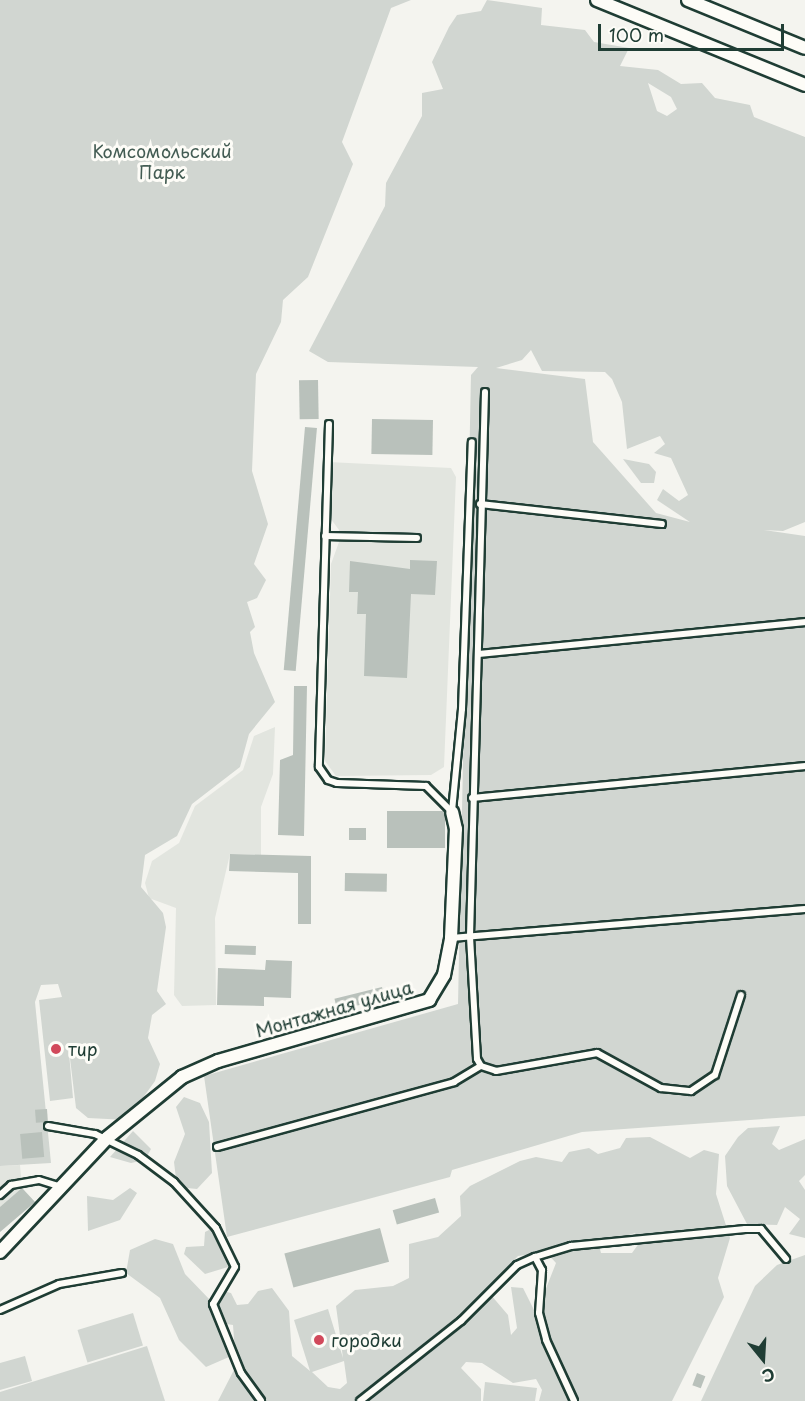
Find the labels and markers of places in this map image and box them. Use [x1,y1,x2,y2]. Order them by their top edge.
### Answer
place label: тир [68,1038,98,1060]
marker: тир [49,1042,63,1056]
place label: городки [331,1329,402,1351]
marker: городки [312,1333,326,1347]

